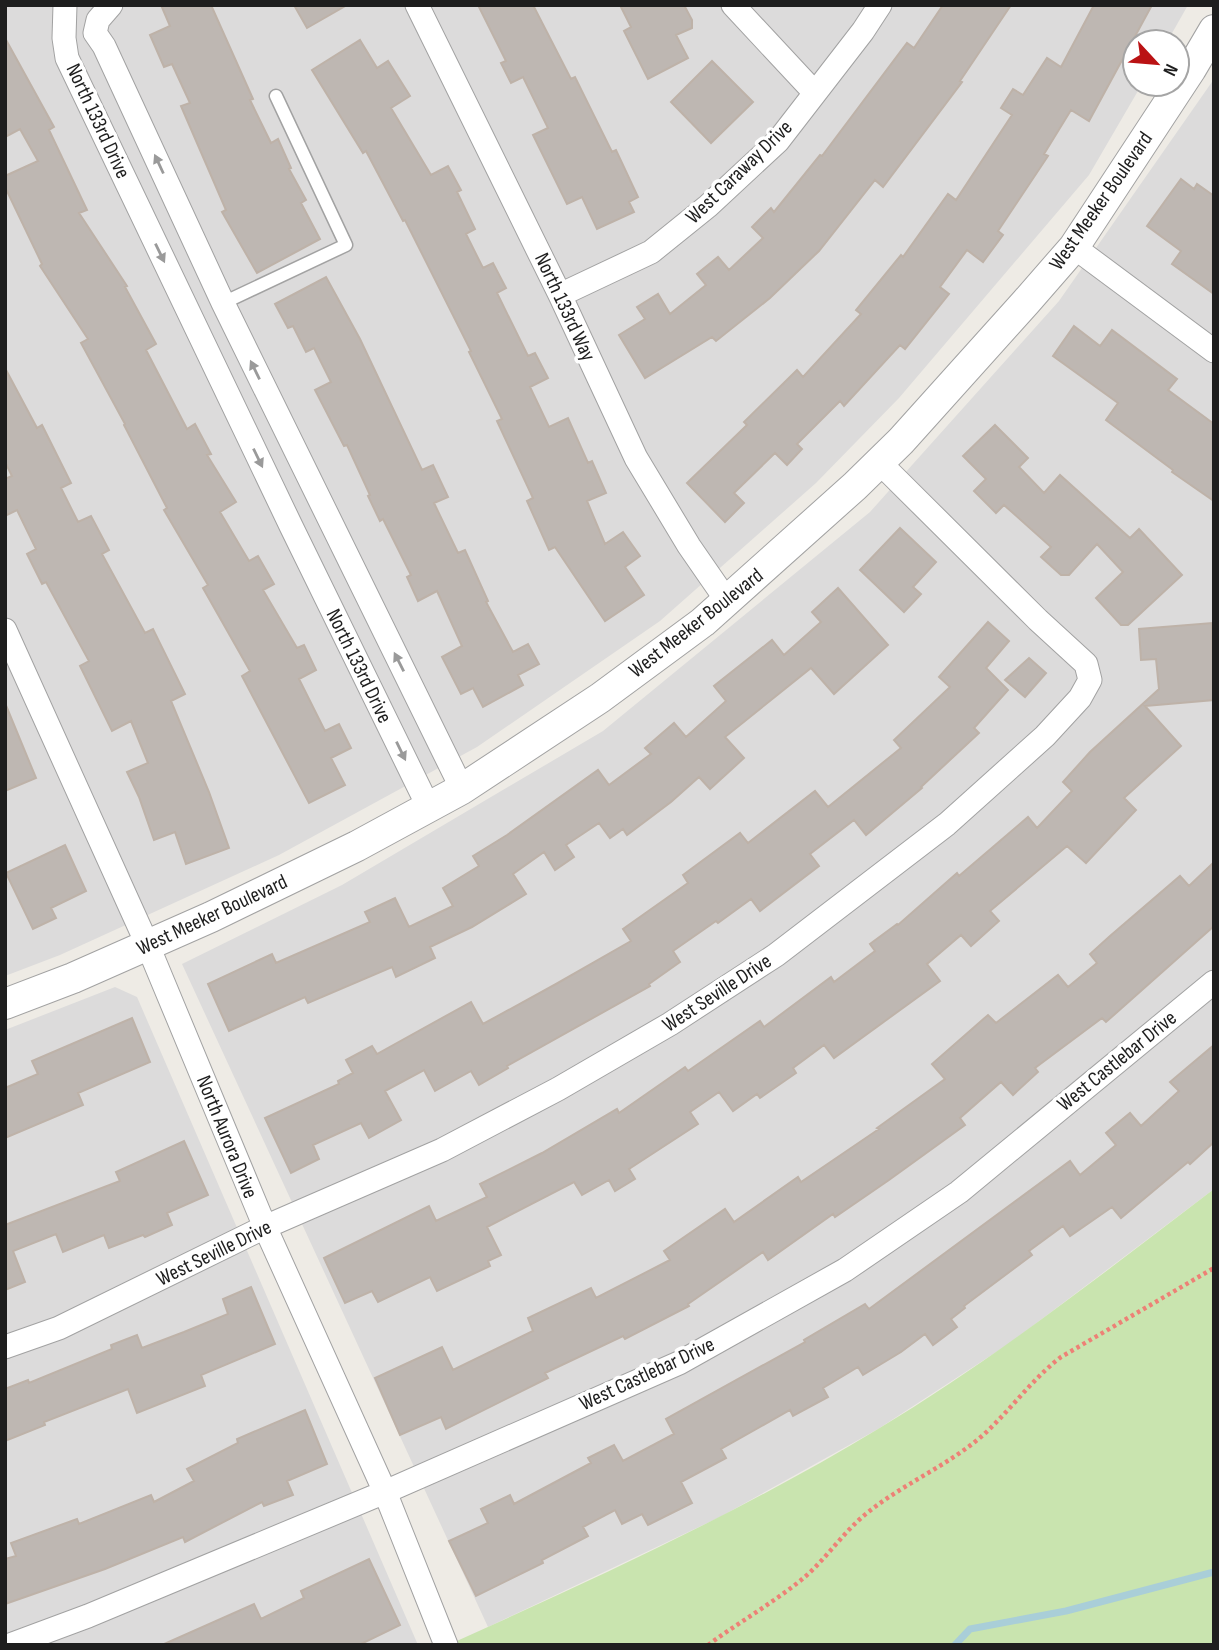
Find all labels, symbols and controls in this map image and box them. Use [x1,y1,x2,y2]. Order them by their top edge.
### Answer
north arrow [1121,28,1191,98]
street label: North 133rd Drive [60,60,136,182]
text: N [1157,60,1182,79]
street label: West Caraway Drive [681,115,797,229]
street label: West Meeker Boulevard [1044,127,1158,275]
one-way arrow [153,154,165,174]
one-way arrow [154,243,166,263]
street label: North 133rd Way [529,249,601,365]
one-way arrow [250,360,261,380]
one-way arrow [252,448,264,468]
street label: West Meeker Boulevard [624,563,768,683]
street label: North 133rd Drive [321,605,397,727]
one-way arrow [393,652,404,672]
one-way arrow [395,741,406,761]
street label: West Meeker Boulevard [133,869,291,961]
street label: West Seville Drive [658,949,776,1037]
street label: West Castlebar Drive [1052,1005,1182,1117]
street label: North Aurora Drive [191,1072,263,1202]
street label: West Seville Drive [153,1214,275,1292]
street label: West Castlebar Drive [576,1332,718,1416]

